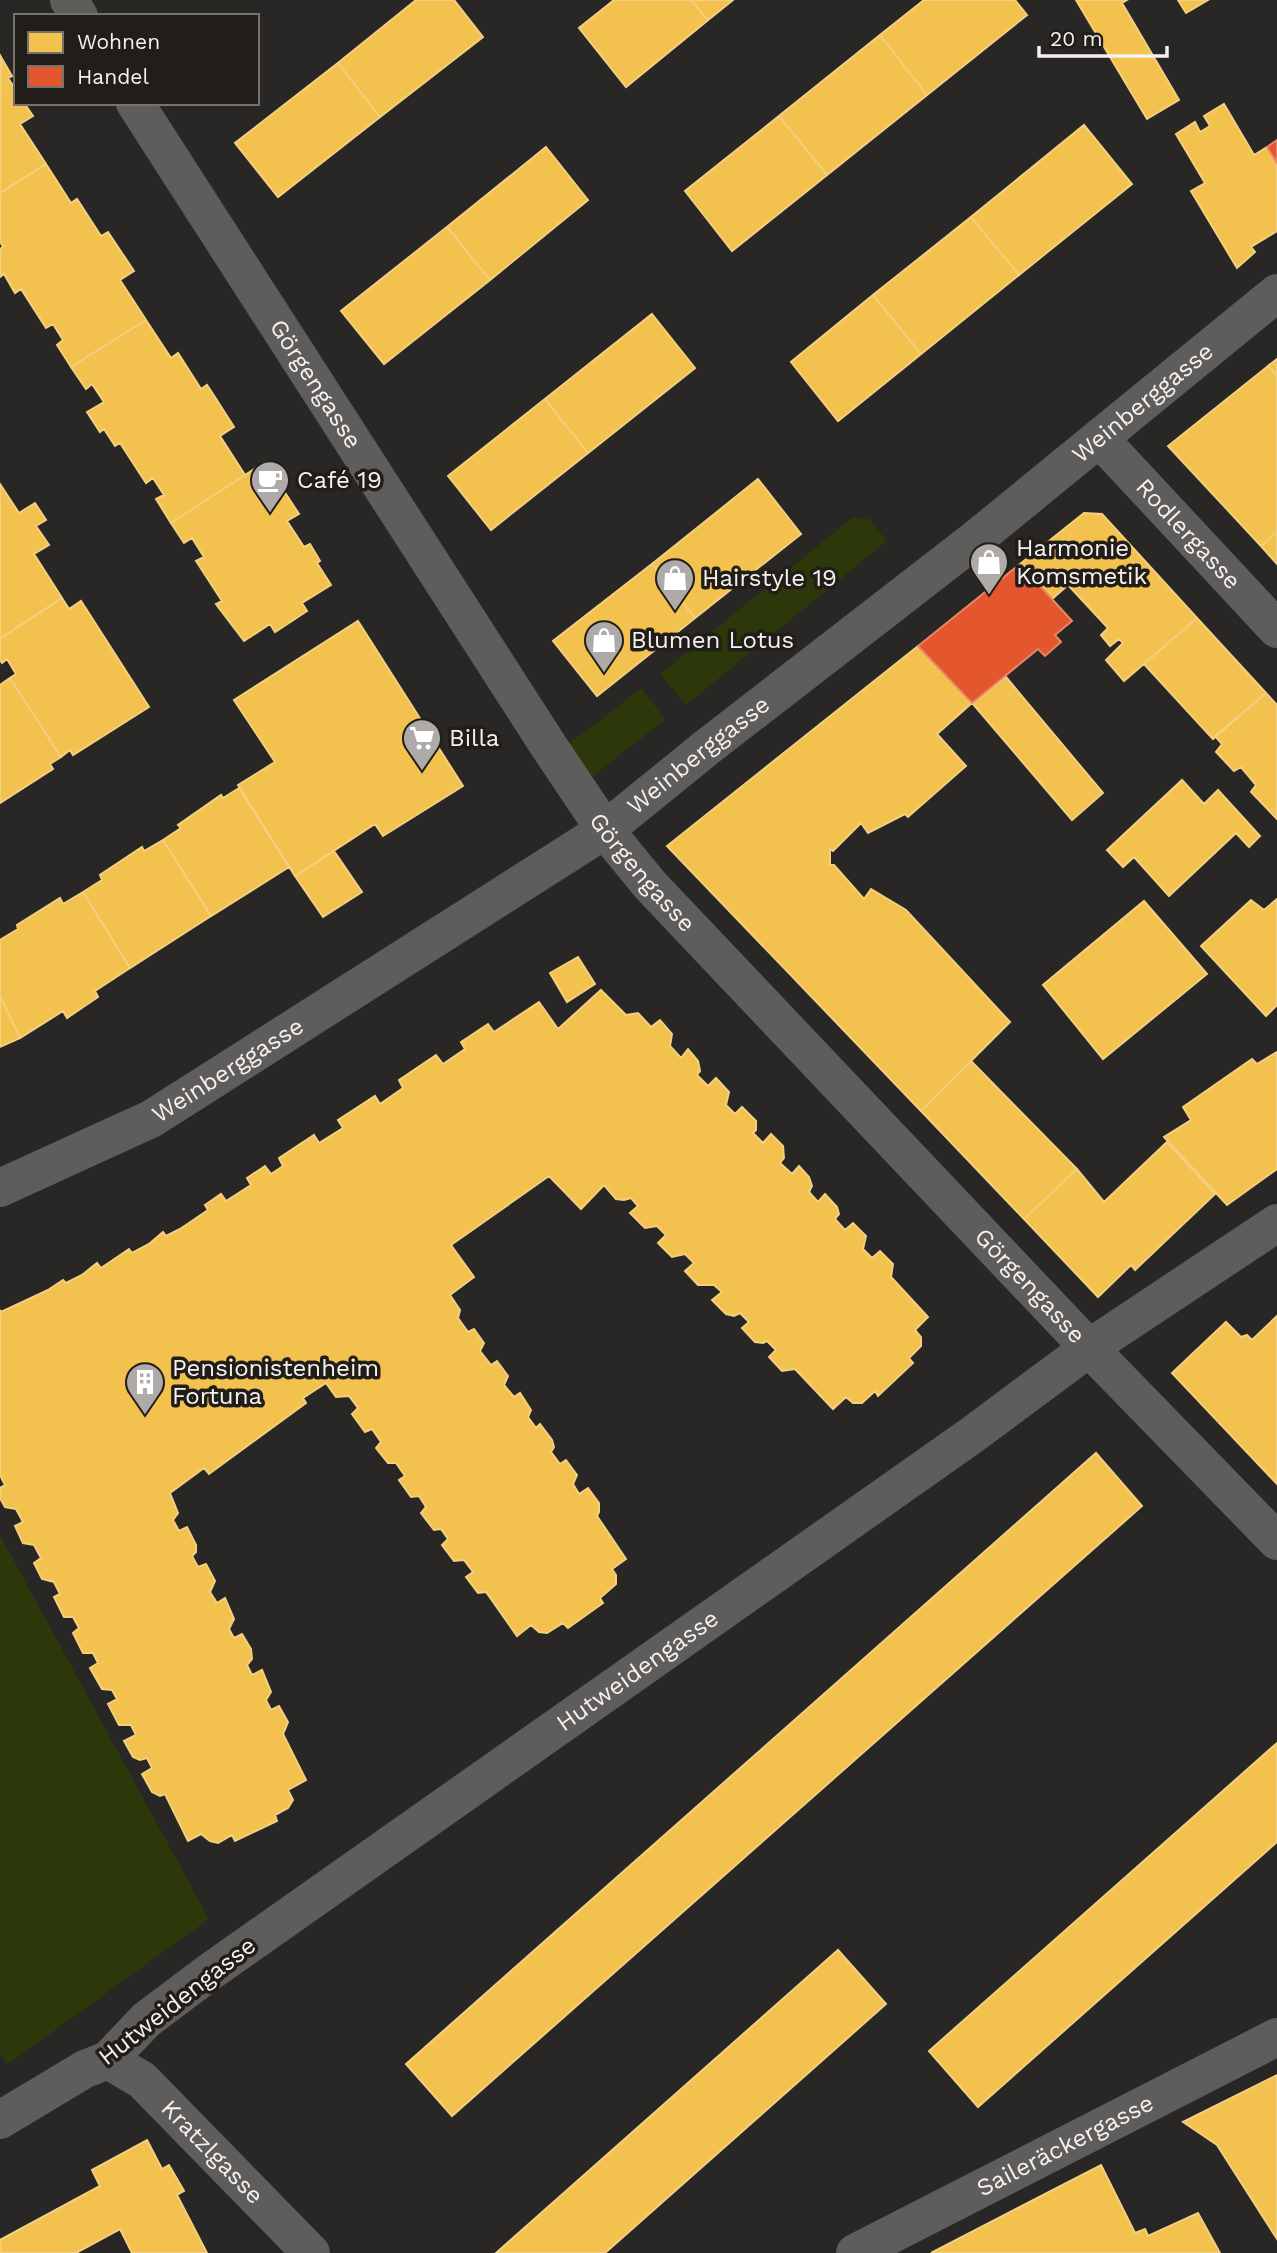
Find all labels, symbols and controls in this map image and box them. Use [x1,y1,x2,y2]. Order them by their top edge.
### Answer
legend [14,14,259,105]
scale bar [1039,14,1167,58]
text: 20 m [1050,26,1102,51]
text: Wohnen [77,29,160,54]
text: Handel [77,64,149,89]
street label: Görgengasse [264,314,368,454]
street label: Weinberggasse [1066,337,1219,469]
cafe icon: Café 19 [249,459,291,514]
place label: Café 19 [297,466,382,494]
street label: Rodlergasse [1130,473,1247,595]
place label: Harmonie Komsmetik [1016,534,1147,590]
shop icon: Harmonie Komsmetik [968,541,1010,596]
shop icon: Hairstyle 19 [654,557,696,612]
place label: Hairstyle 19 [702,564,837,592]
shop icon: Blumen Lotus [583,619,625,674]
place label: Blumen Lotus [631,626,794,654]
street label: Weinberggasse [622,690,775,820]
supermarket icon: Billa [401,717,443,772]
place label: Billa [449,724,499,752]
street label: Görgengasse [583,807,701,938]
street label: Weinberggasse [147,1012,309,1129]
street label: Görgengasse [969,1222,1091,1349]
place label: Pensionistenheim Fortuna [172,1354,379,1410]
building icon: Pensionistenheim Fortuna [124,1361,166,1416]
street label: Hutweidengasse [551,1604,724,1737]
street label: Hutweidengasse [93,1931,261,2071]
street label: Saileräckergasse [972,2089,1158,2202]
street label: Kratzlgasse [155,2094,269,2210]

